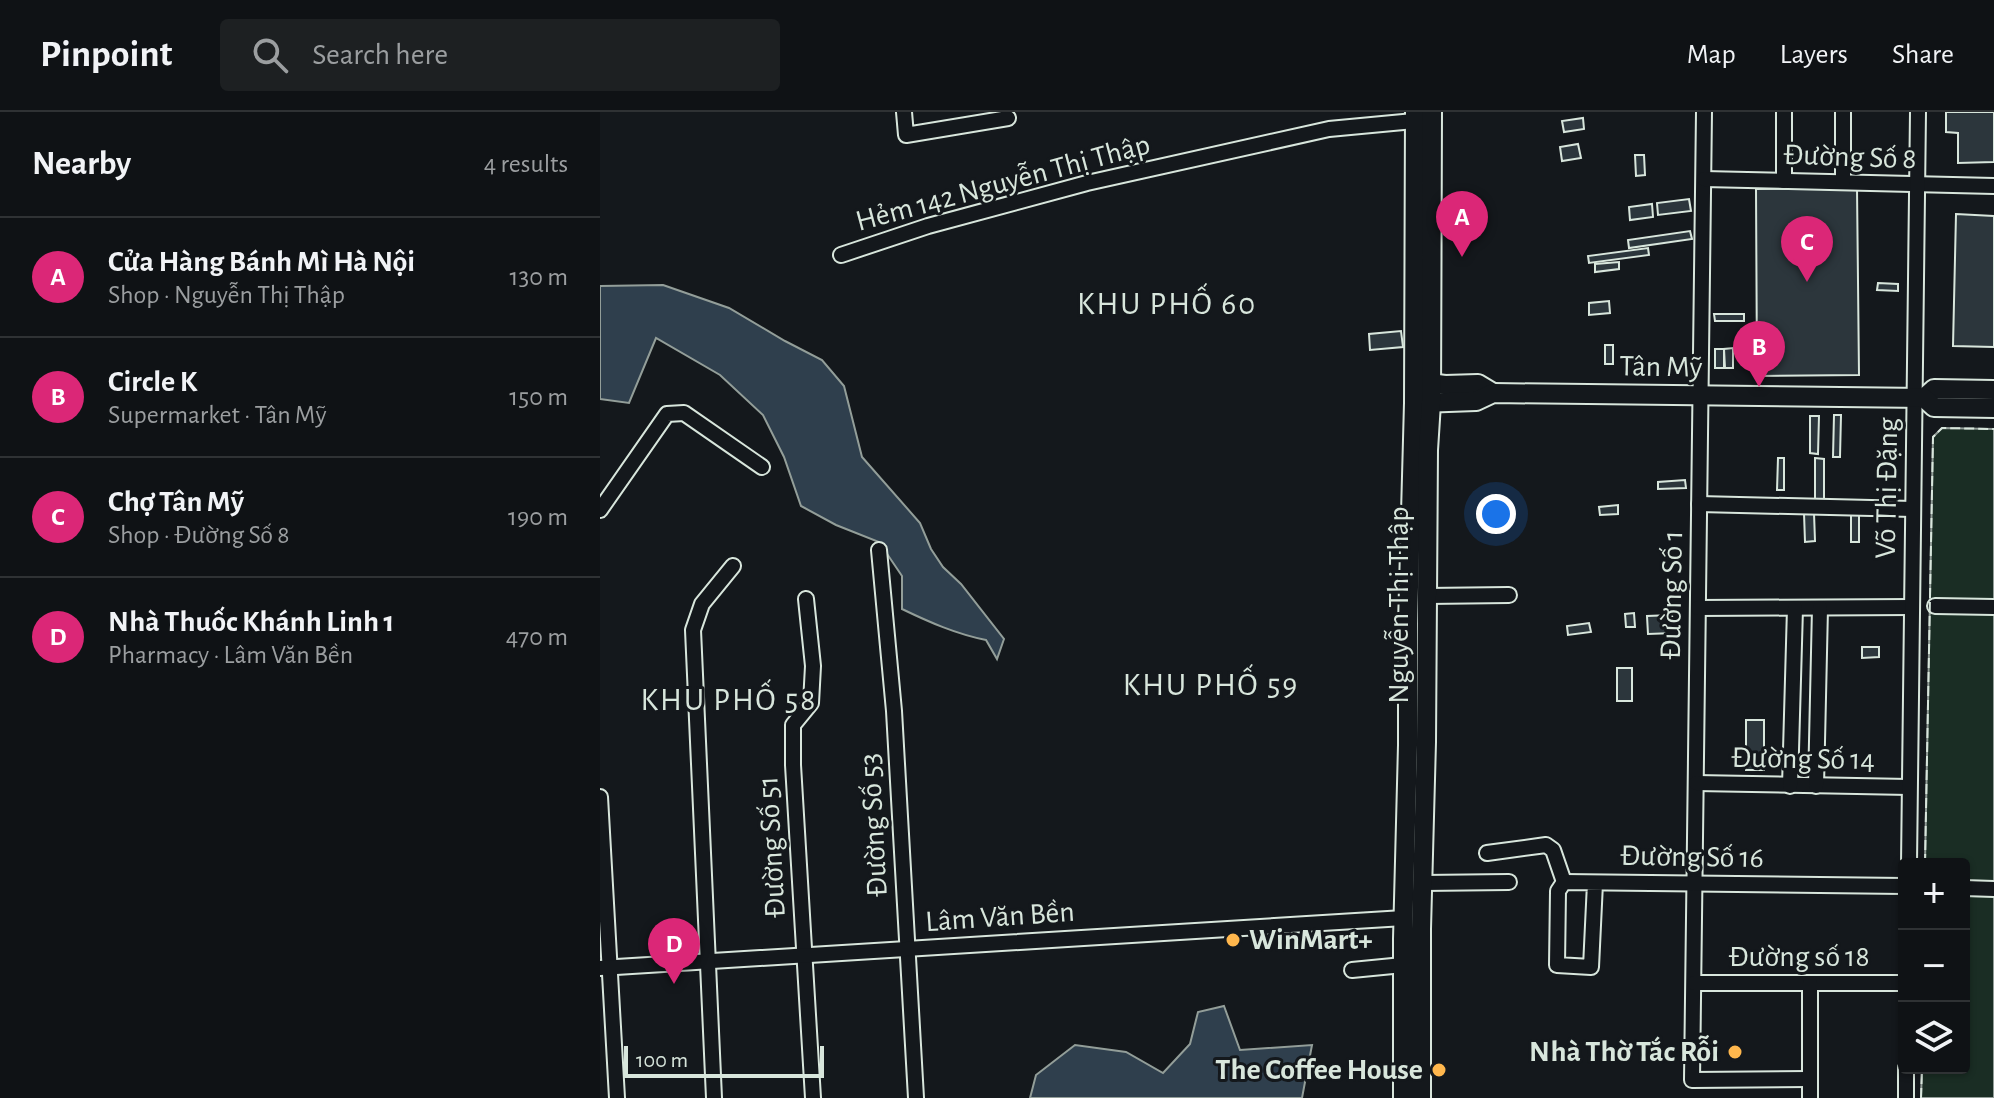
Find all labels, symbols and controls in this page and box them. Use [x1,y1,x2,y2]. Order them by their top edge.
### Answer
search box [220,19,780,91]
icon: search [248,33,292,77]
text: Pinpoint [40,36,172,74]
text: Search here [312,40,448,70]
text: Map [1687,41,1736,69]
text: Layers [1780,41,1848,69]
text: Share [1892,41,1954,69]
street label: Hẻm 142 Nguyễn Thị Thập [852,128,1153,237]
street label: Đường Số 8 [1783,140,1917,174]
text: Nearby [32,147,131,181]
text: 4 results [484,151,568,177]
pin: A [1436,191,1488,257]
pin: C [1781,216,1833,282]
text: Cửa Hàng Bánh Mì Hà Nội [108,247,415,277]
text: A [50,264,66,290]
text: 130 m [510,264,568,290]
text: Shop · Nguyễn Thị Thập [108,282,345,308]
district label: KHU PHỐ 60 [1077,283,1257,320]
pin: B [1733,321,1785,387]
street label: Tân Mỹ [1619,351,1703,383]
text: Circle K [108,367,197,397]
text: B [50,384,66,410]
text: 150 m [509,384,568,410]
text: Supermarket · Tân Mỹ [108,402,326,428]
street label: Võ Thị Đặng [1871,417,1903,559]
text: Chợ Tân Mỹ [108,487,244,517]
your location [1476,494,1516,534]
text: C [51,504,65,530]
text: 190 m [508,504,568,530]
street label: Nguyễn Thị Thập [1383,506,1414,704]
text: Shop · Đường Số 8 [108,522,290,548]
street label: Đường Số 1 [1656,530,1688,660]
text: Nhà Thuốc Khánh Linh 1 [108,607,394,637]
text: D [49,624,67,650]
text: 470 m [506,624,568,650]
text: Pharmacy · Lâm Văn Bền [108,642,353,668]
district label: KHU PHỐ 59 [1123,664,1299,701]
district label: KHU PHỐ 58 [641,679,817,716]
street label: Đường Số 14 [1731,743,1875,775]
street label: Đường Số 53 [855,752,893,898]
street label: Đường Số 51 [753,775,791,919]
street label: Đường Số 16 [1620,841,1764,873]
map controls [1898,858,1970,1074]
button: + [1898,858,1970,930]
street label: Lâm Văn Bền [924,897,1076,937]
pin: D [648,918,700,984]
place label: WinMart+ [1249,925,1373,955]
button: − [1898,930,1970,1002]
marker: WinMart+ [1224,931,1242,949]
street label: Đường số 18 [1728,942,1870,972]
button: layers [1898,1002,1970,1074]
place label: Nhà Thờ Tắc Rỗi [1529,1035,1719,1067]
scale bar [624,1042,824,1078]
marker: Nhà Thờ Tắc Rỗi [1726,1043,1744,1061]
text: 100 m [636,1049,688,1071]
place label: The Coffee House [1215,1055,1423,1085]
marker: The Coffee House [1430,1061,1448,1079]

